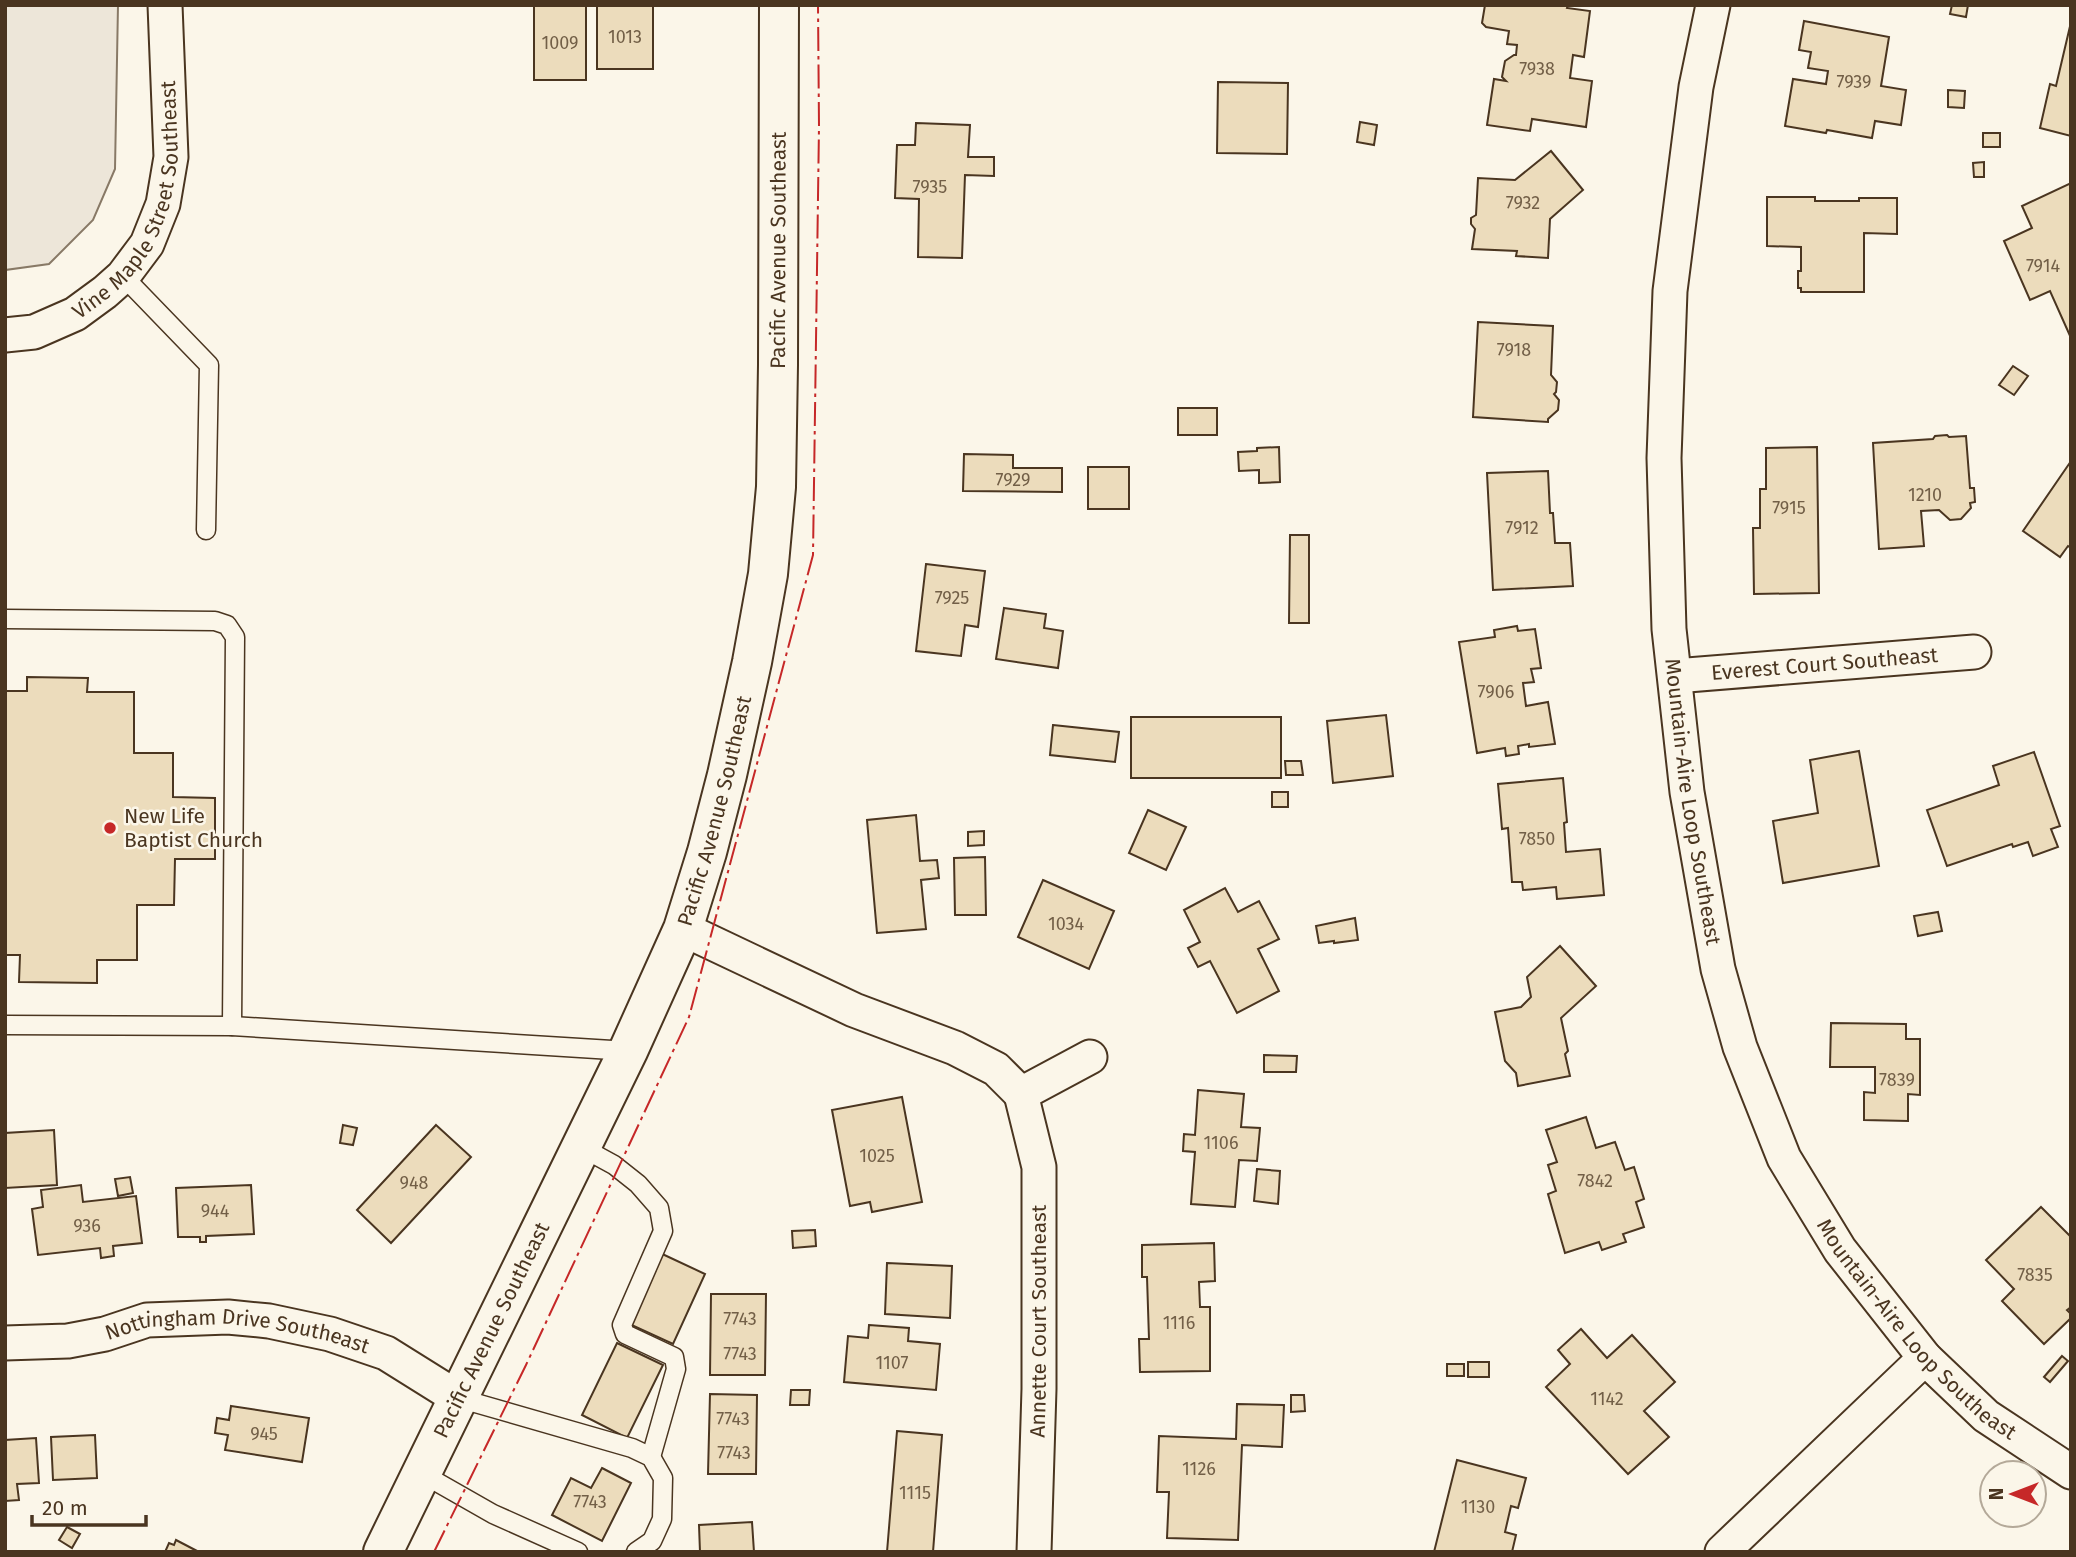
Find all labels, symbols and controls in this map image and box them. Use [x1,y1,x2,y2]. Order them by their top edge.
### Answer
house number: 1013 [608,26,642,48]
house number: 1009 [541,32,579,54]
house number: 7938 [1519,58,1555,80]
house number: 7939 [1837,71,1871,93]
street label: Vine Maple Street Southeast [67,80,185,325]
street label: Pacific Avenue Southeast [765,131,792,369]
house number: 7935 [913,176,947,198]
house number: 7932 [1506,192,1540,214]
house number: 7914 [2026,255,2060,277]
house number: 7918 [1497,339,1531,361]
house number: 7929 [996,469,1030,491]
house number: 1210 [1908,484,1942,506]
house number: 7915 [1772,497,1806,519]
house number: 7912 [1505,517,1539,539]
house number: 7925 [935,587,969,609]
street label: Everest Court Southeast [1710,642,1939,686]
street label: Mountain-Aire Loop Southeast [1659,657,1727,947]
house number: 7906 [1478,681,1514,703]
street label: Pacific Avenue Southeast [672,693,757,929]
place label: New Life Baptist Church [124,803,263,853]
marker: New Life Baptist Church [102,820,118,836]
house number: 7850 [1519,828,1555,850]
house number: 1034 [1048,913,1084,935]
house number: 7839 [1879,1069,1915,1091]
house number: 1106 [1204,1132,1238,1154]
house number: 1025 [859,1145,895,1167]
house number: 7842 [1577,1170,1613,1192]
house number: 948 [400,1172,428,1194]
house number: 944 [201,1200,230,1222]
street label: Annette Court Southeast [1025,1204,1052,1438]
street label: Mountain-Aire Loop Southeast [1811,1214,2022,1446]
house number: 936 [73,1215,101,1237]
street label: Pacific Avenue Southeast [428,1217,555,1442]
house number: 7835 [2017,1264,2053,1286]
street label: Nottingham Drive Southeast [102,1303,373,1360]
house number: 7743 [723,1308,757,1330]
house number: 1116 [1163,1312,1195,1334]
house number: 7743 [723,1343,757,1365]
house number: 1107 [875,1352,909,1374]
house number: 1142 [1590,1388,1624,1410]
house number: 7743 [716,1408,750,1430]
house number: 945 [250,1423,278,1445]
house number: 7743 [717,1442,751,1464]
house number: 1126 [1182,1458,1216,1480]
north arrow [1978,1459,2048,1529]
house number: 1115 [899,1482,931,1504]
scale bar [32,1484,145,1528]
text: N [1985,1488,2008,1500]
house number: 7743 [573,1491,607,1513]
text: 20 m [42,1495,88,1521]
house number: 1130 [1461,1496,1495,1518]

